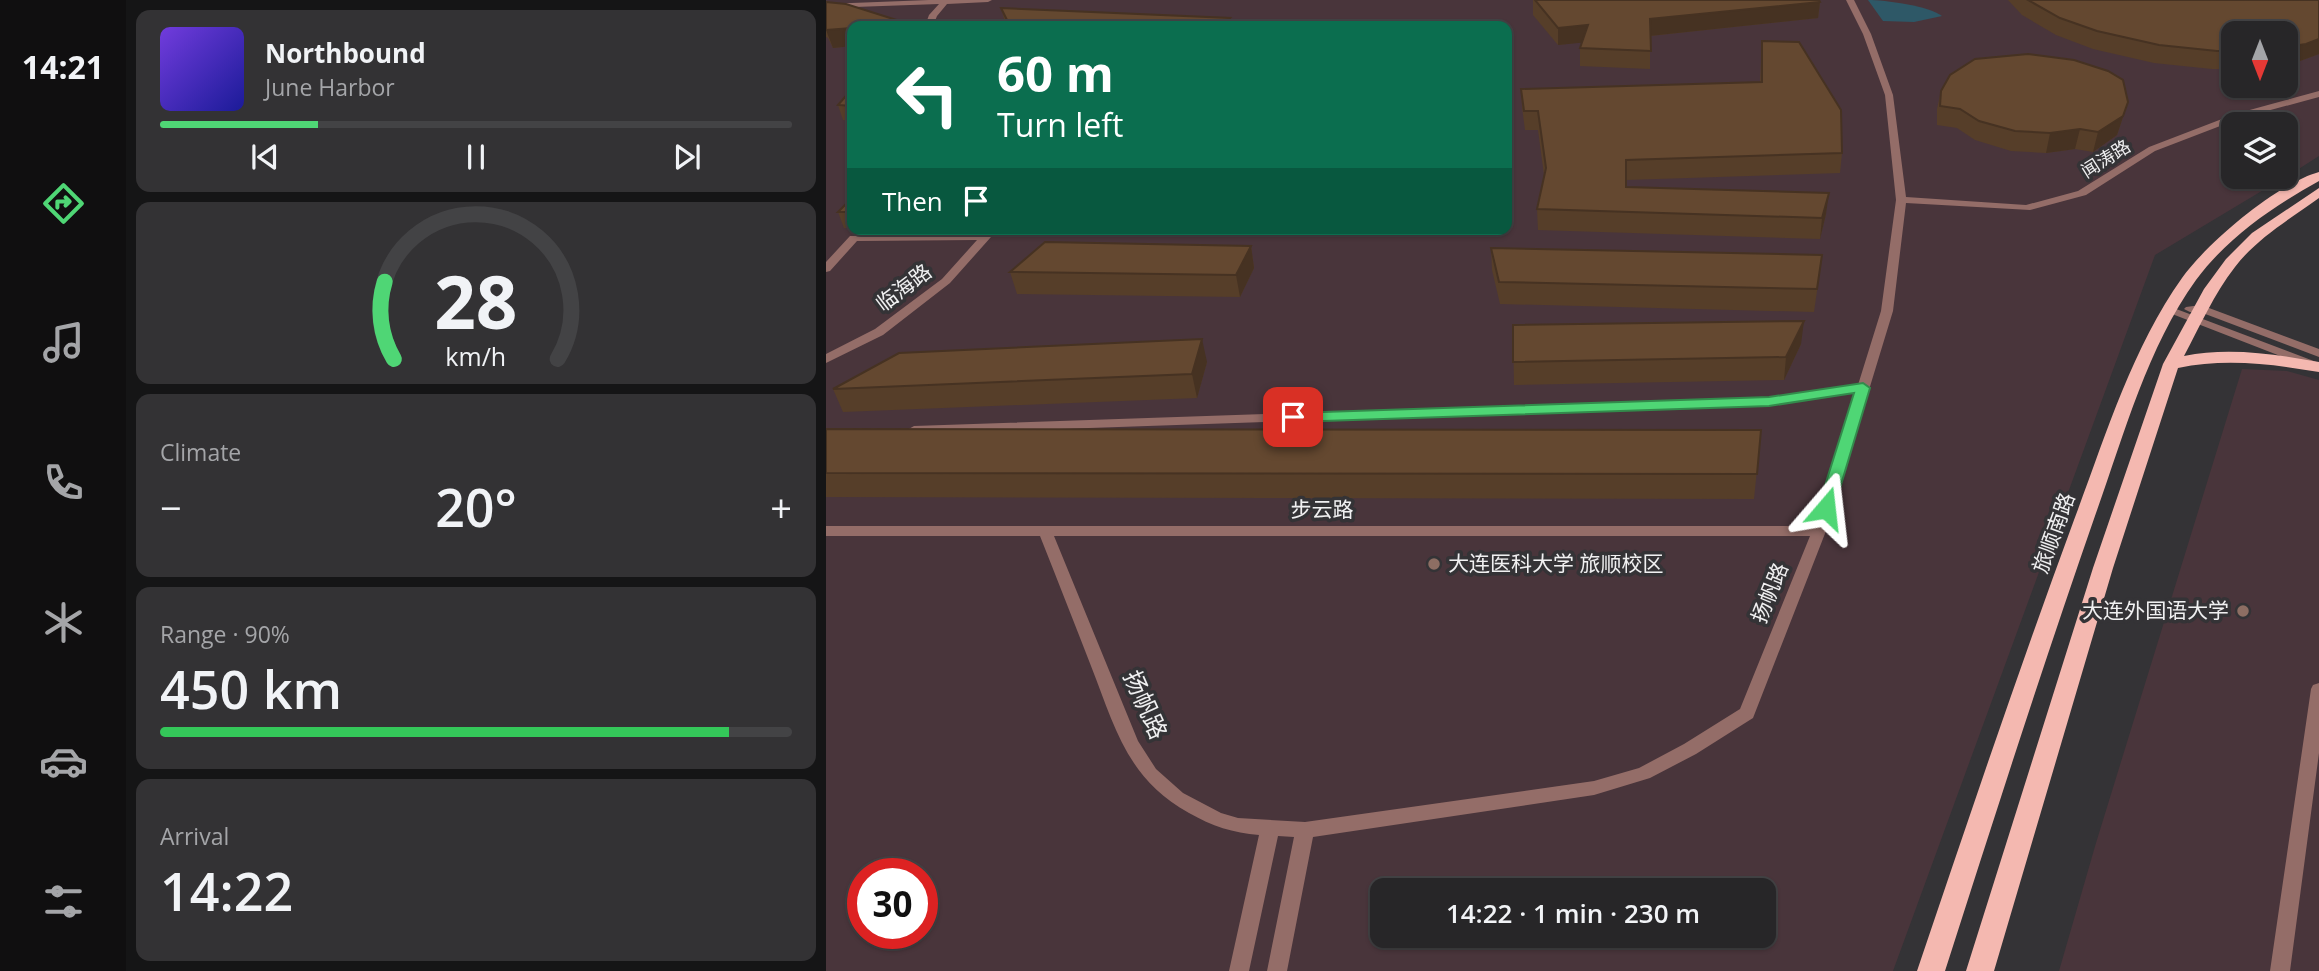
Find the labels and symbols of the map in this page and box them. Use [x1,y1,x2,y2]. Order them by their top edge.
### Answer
north arrow [2221,21,2298,98]
street label: 闻涛路 [2076,134,2135,183]
street label: 临海路 [870,257,937,317]
pin [1263,387,1323,447]
position arrow [1789,471,1863,545]
street label: 旅顺南路 [2026,488,2081,577]
street label: 步云路 [1291,495,1354,523]
place label: 大连医科大学 旅顺校区 [1448,549,1663,577]
marker: 大连医科大学 旅顺校区 [1426,556,1442,572]
street label: 扬帆路 [1744,558,1794,627]
place label: 大连外国语大学 [2082,596,2229,624]
marker: 大连外国语大学 [2235,603,2251,619]
street label: 扬帆路 [1117,665,1176,744]
speed limit sign: 30 [847,858,938,949]

